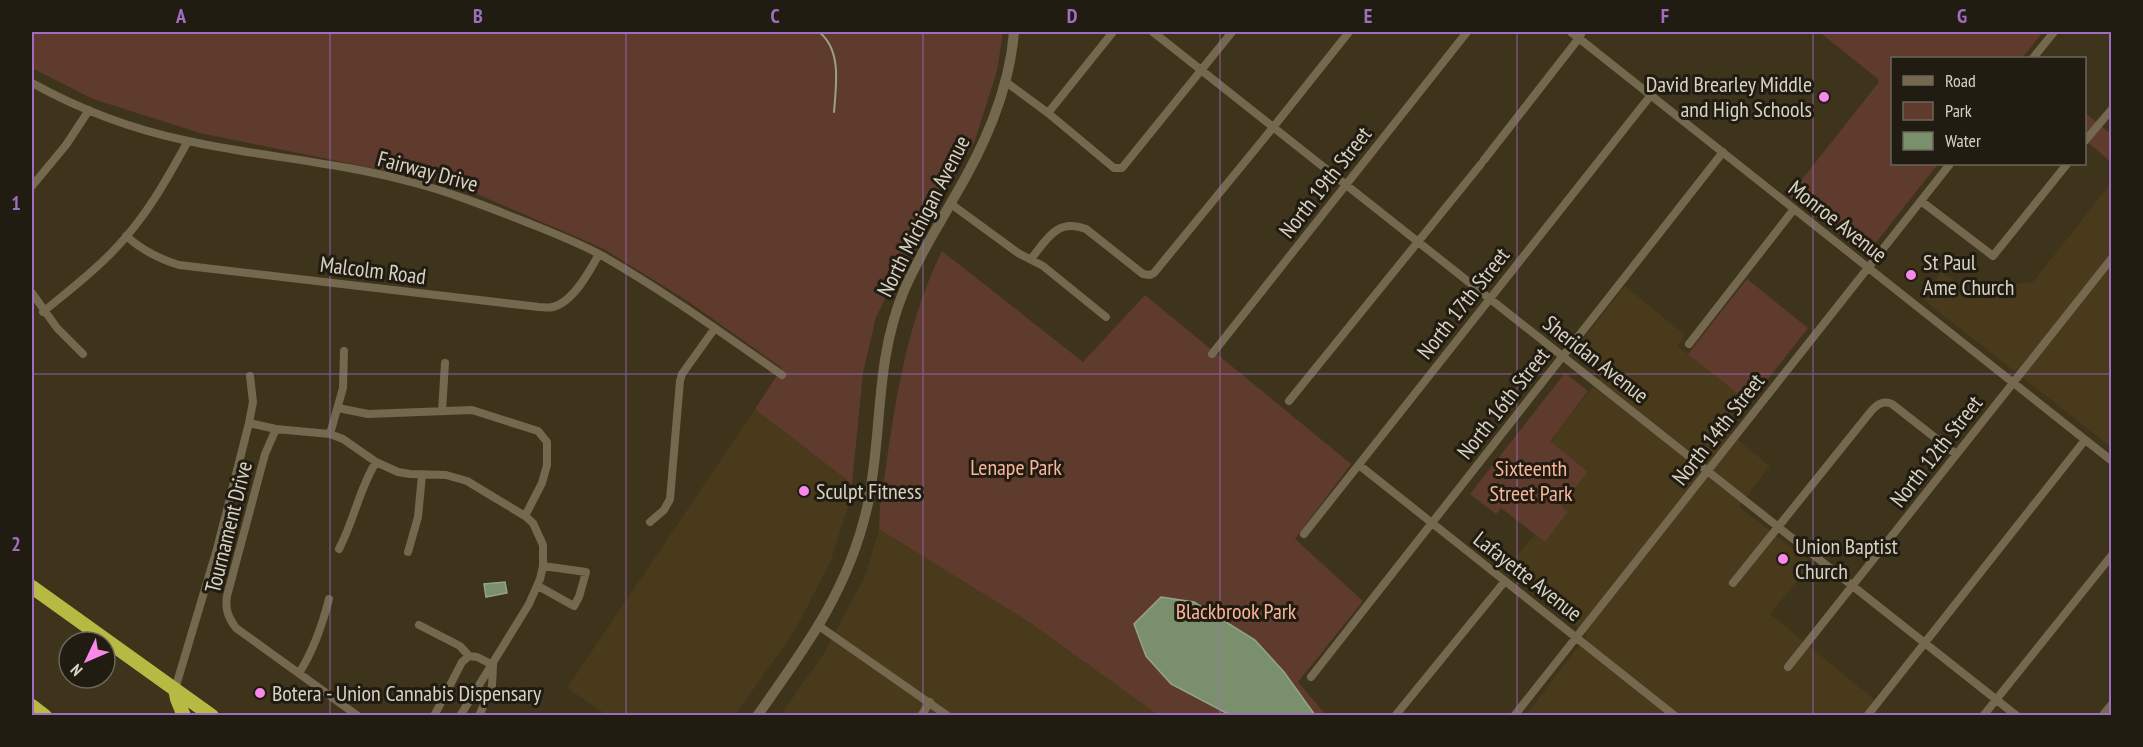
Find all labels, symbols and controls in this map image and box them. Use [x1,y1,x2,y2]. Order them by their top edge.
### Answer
text: A [175,3,187,29]
text: B [473,3,483,29]
text: C [770,3,780,29]
text: D [1067,3,1078,29]
text: E [1364,3,1372,29]
text: F [1661,3,1669,29]
text: G [1957,3,1967,29]
legend [1891,57,2086,165]
text: Road [1945,69,1976,92]
place label: David Brearley Middle and High Schools [1646,70,1812,123]
marker: David Brearley Middle and High Schools [1817,90,1831,104]
text: Park [1945,99,1972,122]
street label: North 19th Street [1273,121,1377,243]
text: Water [1945,129,1981,152]
street label: North Michigan Avenue [870,131,976,301]
street label: Fairway Drive [375,144,481,198]
street label: Monroe Avenue [1783,174,1893,268]
text: 1 [11,190,21,216]
street label: North 17th Street [1411,242,1515,364]
place label: St Paul Ame Church [1923,248,2014,301]
street label: Malcolm Road [318,250,428,290]
marker: St Paul Ame Church [1904,268,1918,282]
street label: Sheridan Avenue [1537,309,1655,409]
street label: North 16th Street [1451,342,1555,464]
street label: North 14th Street [1666,368,1770,490]
street label: North 12th Street [1884,390,1988,512]
park label: Lenape Park [970,453,1062,481]
park label: Sixteenth Street Park [1490,454,1573,507]
street label: Tournament Drive [198,458,258,596]
place label: Sculpt Fitness [816,477,922,505]
marker: Sculpt Fitness [797,484,811,498]
street label: Lafayette Avenue [1468,525,1588,627]
text: 2 [11,531,21,557]
place label: Union Baptist Church [1795,532,1898,585]
marker: Union Baptist Church [1776,552,1790,566]
park label: Blackbrook Park [1176,597,1297,625]
north arrow [57,630,117,690]
text: N [66,660,86,680]
place label: Botera - Union Cannabis Dispensary [272,679,542,707]
marker: Botera - Union Cannabis Dispensary [253,686,267,700]

